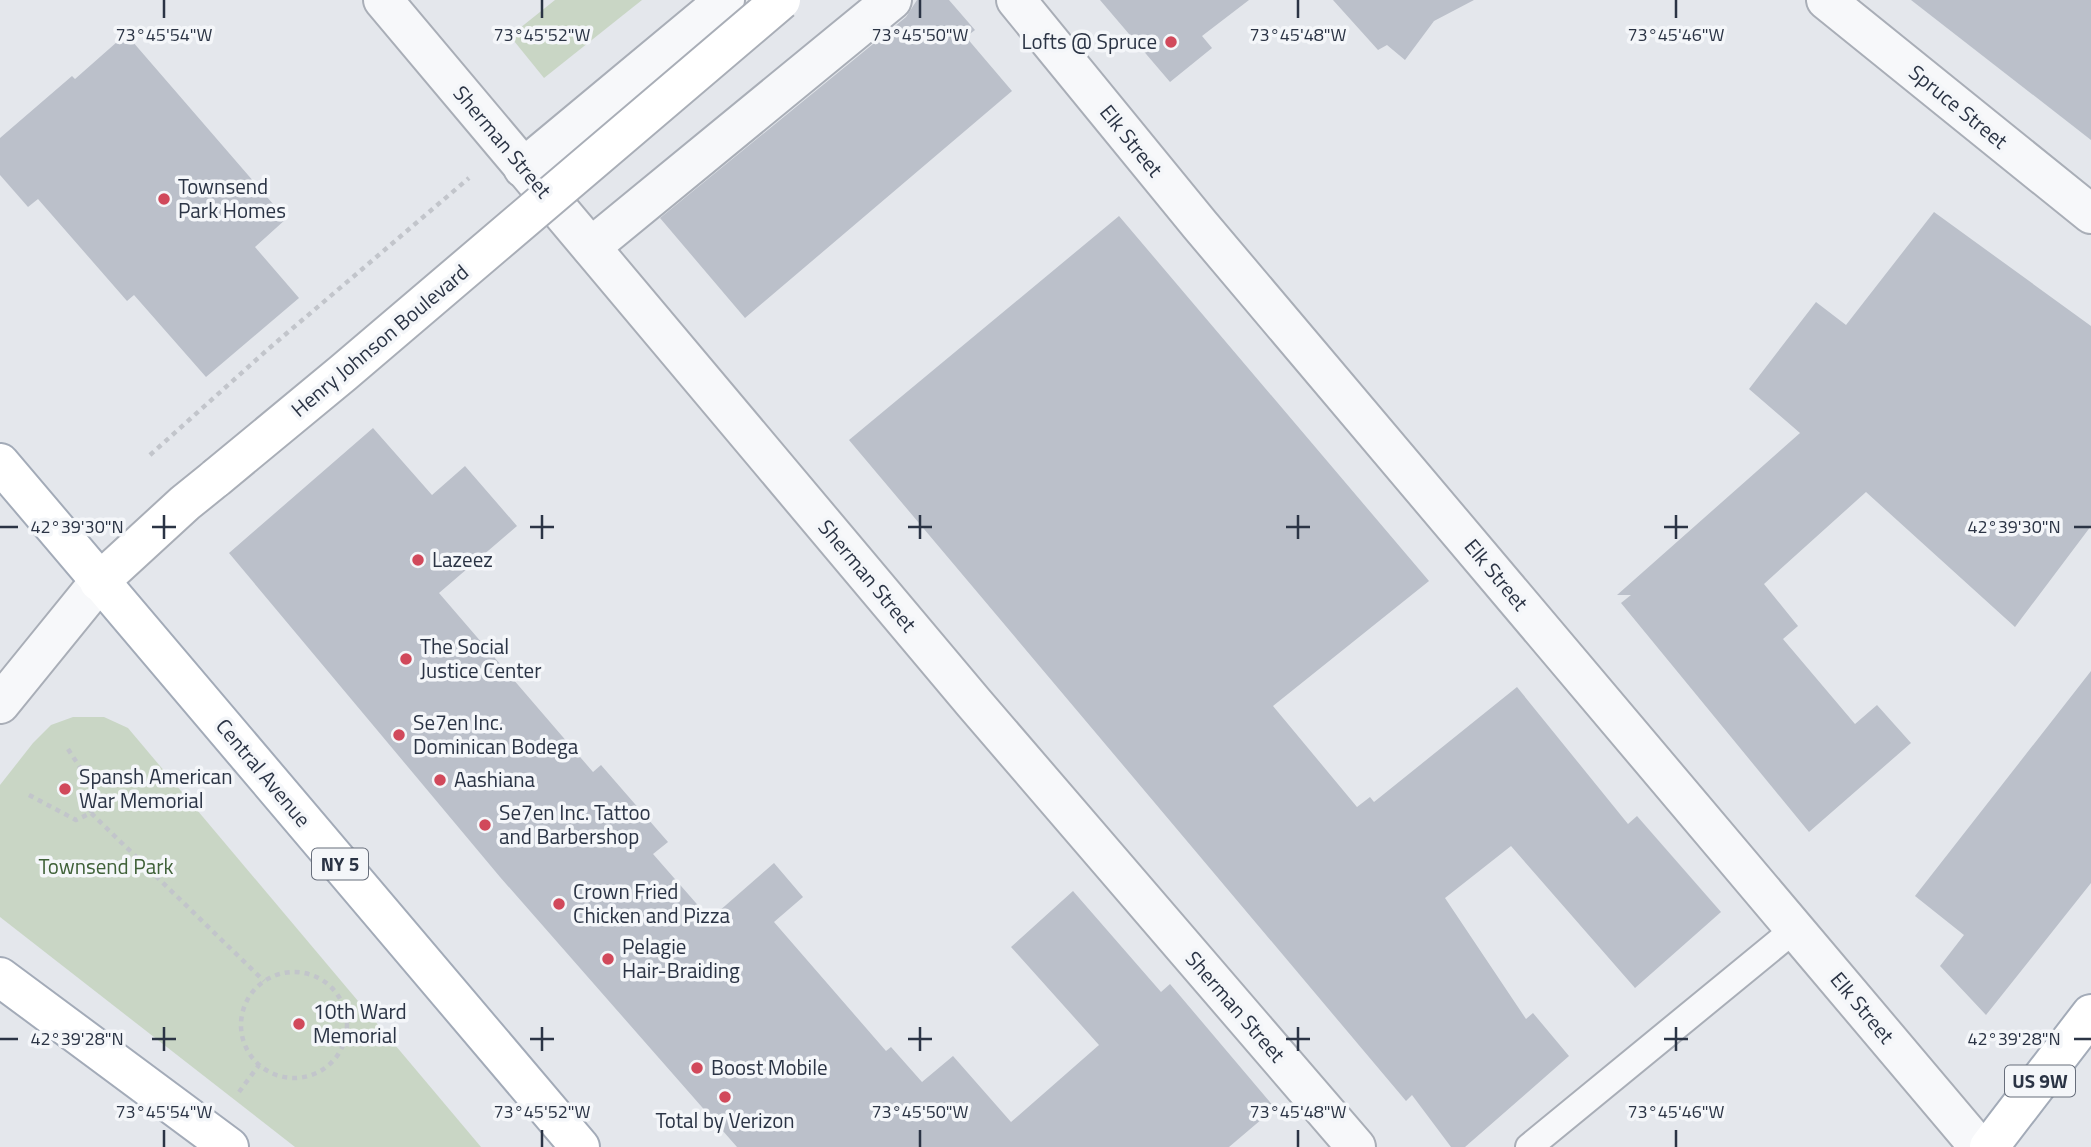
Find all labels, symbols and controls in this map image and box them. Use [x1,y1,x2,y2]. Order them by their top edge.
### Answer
text: 73°45'54"W [116,21,213,48]
text: 73°45'52"W [494,21,591,48]
text: 73°45'50"W [872,21,969,48]
text: 73°45'48"W [1250,21,1347,48]
text: 73°45'46"W [1628,21,1725,48]
place label: Lofts @ Spruce [1022,25,1157,57]
marker: Lofts @ Spruce [1163,34,1179,50]
street label: Spruce Street [1902,56,2016,157]
street label: Sherman Street [446,78,560,205]
street label: Elk Street [1093,97,1171,184]
place label: Townsend Park Homes [178,170,286,226]
marker: Townsend Park Homes [156,191,172,207]
street label: Henry Johnson Boulevard [284,256,475,424]
street label: Sherman Street [811,512,925,639]
text: 42°39'30"N [30,513,124,540]
text: 42°39'30"N [1967,513,2061,540]
street label: Elk Street [1457,531,1537,618]
place label: Lazeez [432,543,493,575]
marker: Lazeez [410,552,426,568]
place label: The Social Justice Center [420,630,542,686]
marker: The Social Justice Center [398,651,414,667]
place label: Se7en Inc. Dominican Bodega [413,706,579,762]
street label: Central Avenue [209,711,319,834]
marker: Se7en Inc. Dominican Bodega [391,727,407,743]
place label: Spansh American War Memorial [79,760,232,816]
place label: Aashiana [454,763,535,795]
marker: Aashiana [432,772,448,788]
marker: Spansh American War Memorial [57,781,73,797]
place label: Se7en Inc. Tattoo and Barbershop [499,796,651,852]
marker: Se7en Inc. Tattoo and Barbershop [477,817,493,833]
road number: NY 5 [312,848,368,880]
park label: Townsend Park [39,850,173,882]
place label: Crown Fried Chicken and Pizza [573,875,730,931]
marker: Crown Fried Chicken and Pizza [551,896,567,912]
place label: Pelagie Hair-Braiding [622,930,740,986]
street label: Sherman Street [1178,944,1294,1070]
marker: Pelagie Hair-Braiding [600,951,616,967]
street label: Elk Street [1823,964,1903,1051]
place label: 10th Ward Memorial [313,995,407,1051]
marker: 10th Ward Memorial [291,1016,307,1032]
text: 42°39'28"N [30,1025,124,1052]
text: 42°39'28"N [1967,1025,2061,1052]
place label: Boost Mobile [711,1051,828,1083]
marker: Boost Mobile [689,1060,705,1076]
road number: US 9W [2005,1065,2075,1096]
marker: Total by Verizon [717,1089,733,1105]
text: 73°45'54"W [116,1098,213,1125]
text: 73°45'52"W [494,1098,591,1125]
text: 73°45'50"W [872,1098,969,1125]
text: 73°45'48"W [1250,1098,1347,1125]
text: 73°45'46"W [1628,1098,1725,1125]
place label: Total by Verizon [656,1104,795,1136]

